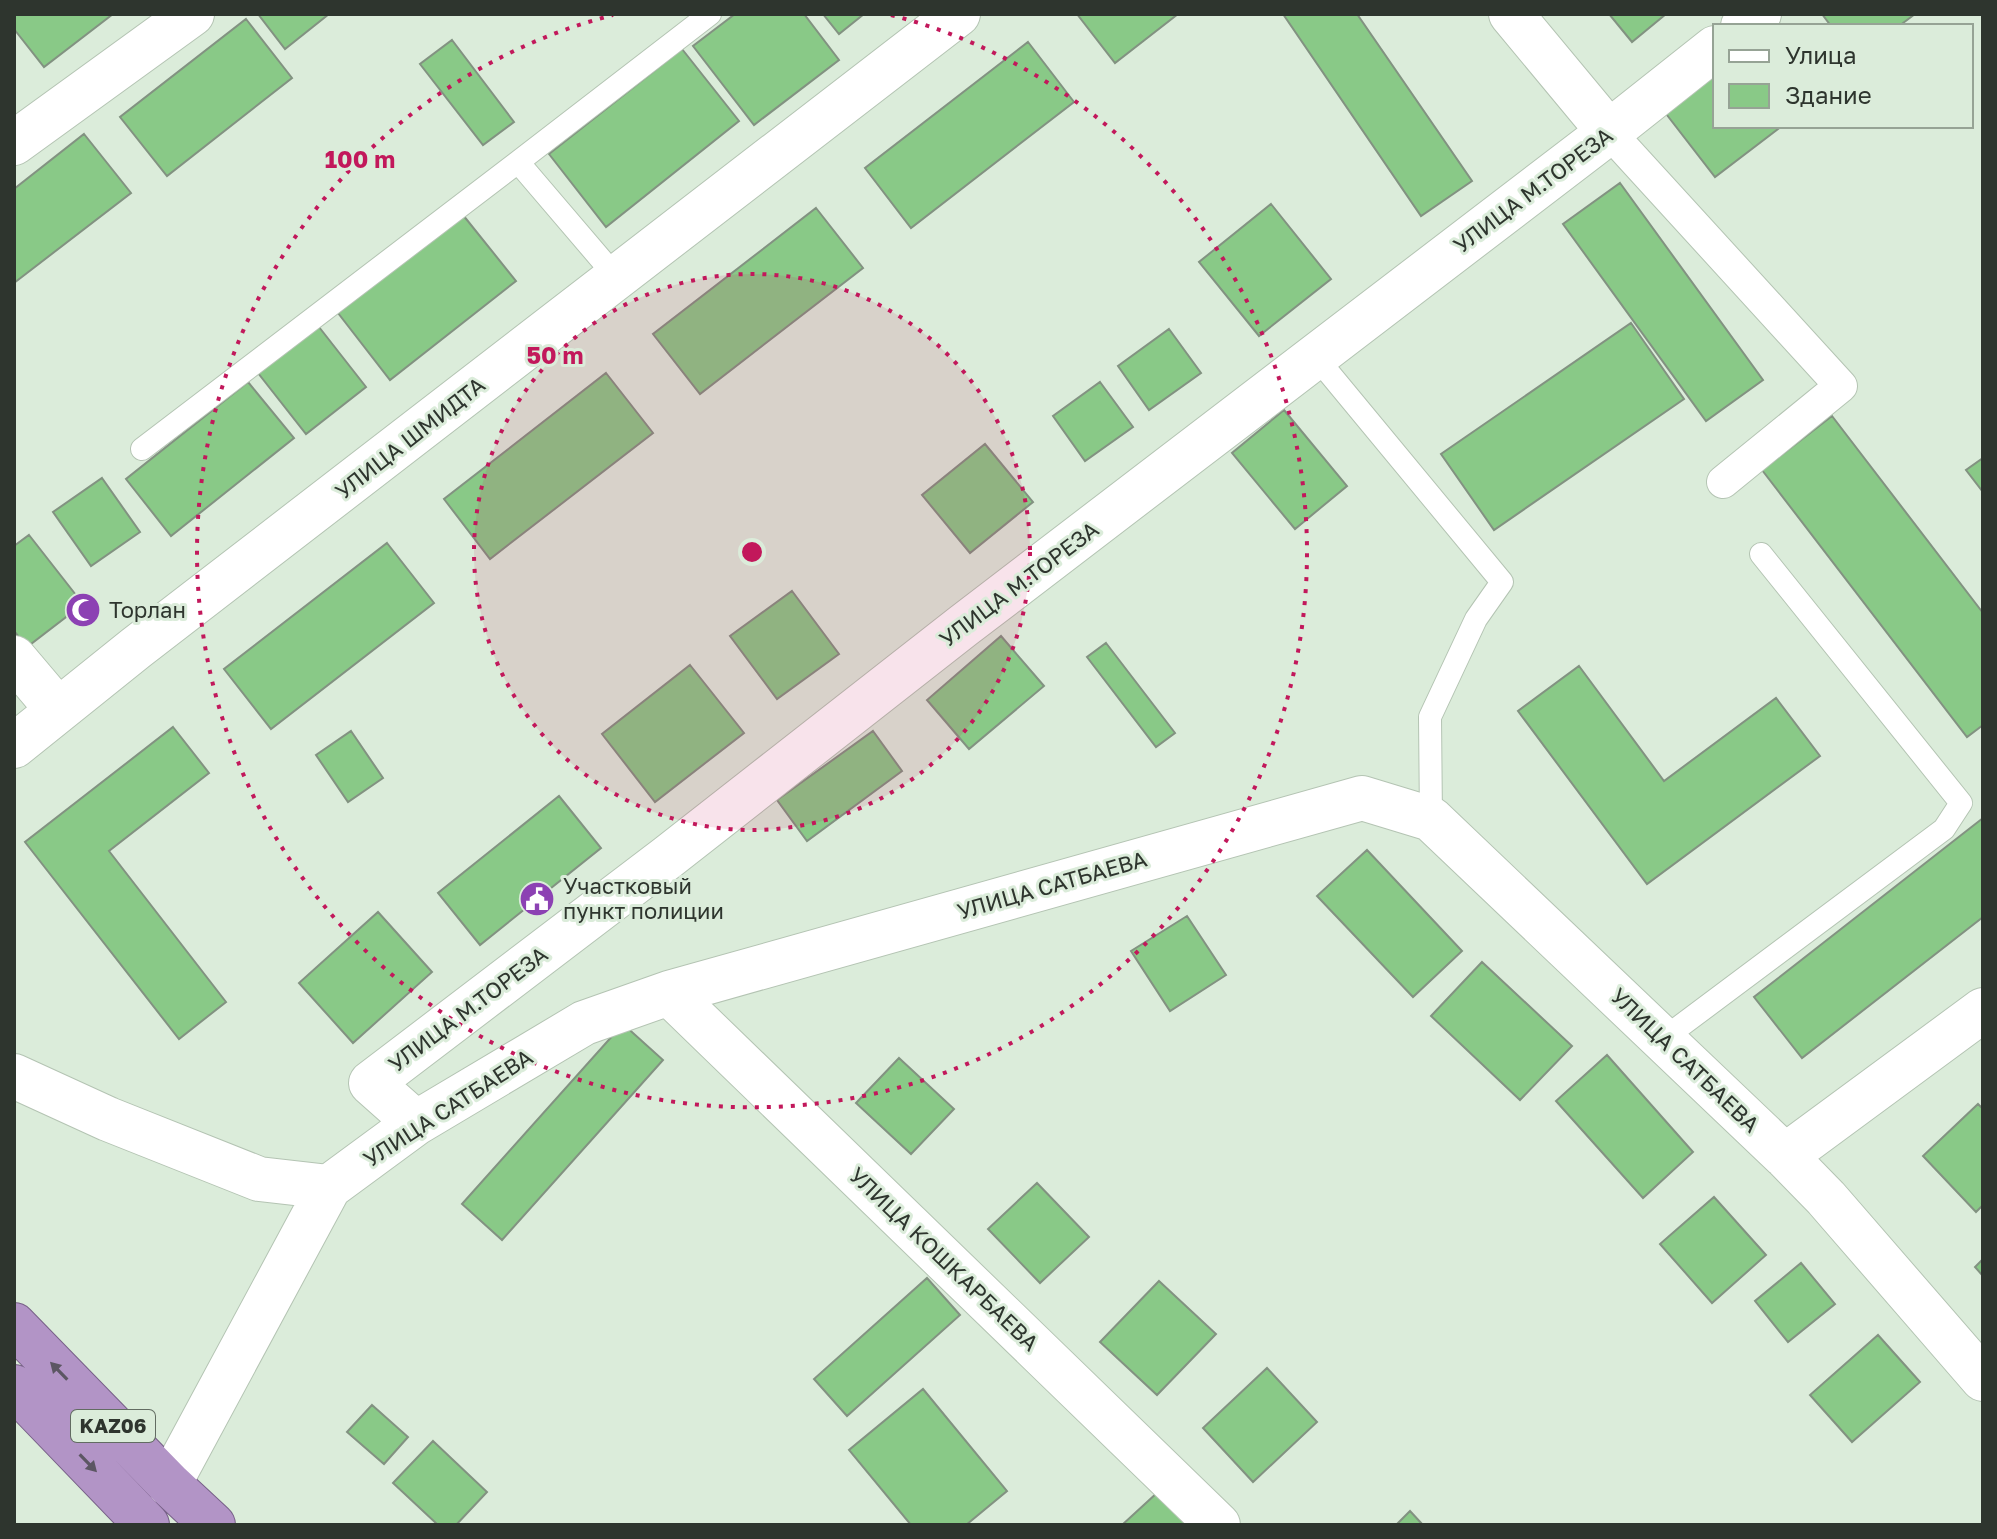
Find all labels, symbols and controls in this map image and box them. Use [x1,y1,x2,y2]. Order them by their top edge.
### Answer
legend [1713,24,1973,128]
text: Улица [1785,40,1857,69]
text: Здание [1785,80,1872,109]
street label: УЛИЦА М.ТОРЕЗА [1448,121,1618,258]
text: 100 m [325,144,395,173]
text: 50 m [526,340,584,369]
street label: УЛИЦА ШМИДТА [329,371,490,505]
street label: УЛИЦА М.ТОРЕЗА [934,515,1104,652]
centre of rings [738,538,766,566]
mosque icon: Торлан [64,591,102,629]
place label: Торлан [109,596,186,623]
street label: УЛИЦА САТБАЕВА [954,844,1150,925]
place label: Участковый пункт полиции [563,872,724,924]
public building icon: Участковый пункт полиции [518,880,556,918]
street label: УЛИЦА М.ТОРЕЗА [383,940,553,1077]
street label: УЛИЦА САТБАЕВА [1605,982,1765,1138]
street label: УЛИЦА САТБАЕВА [358,1043,538,1172]
street label: УЛИЦА КОШКАРБАЕВА [844,1161,1045,1356]
one-way arrow [50,1362,69,1381]
road number: KАZ06 [71,1410,155,1442]
one-way arrow [78,1453,96,1472]

